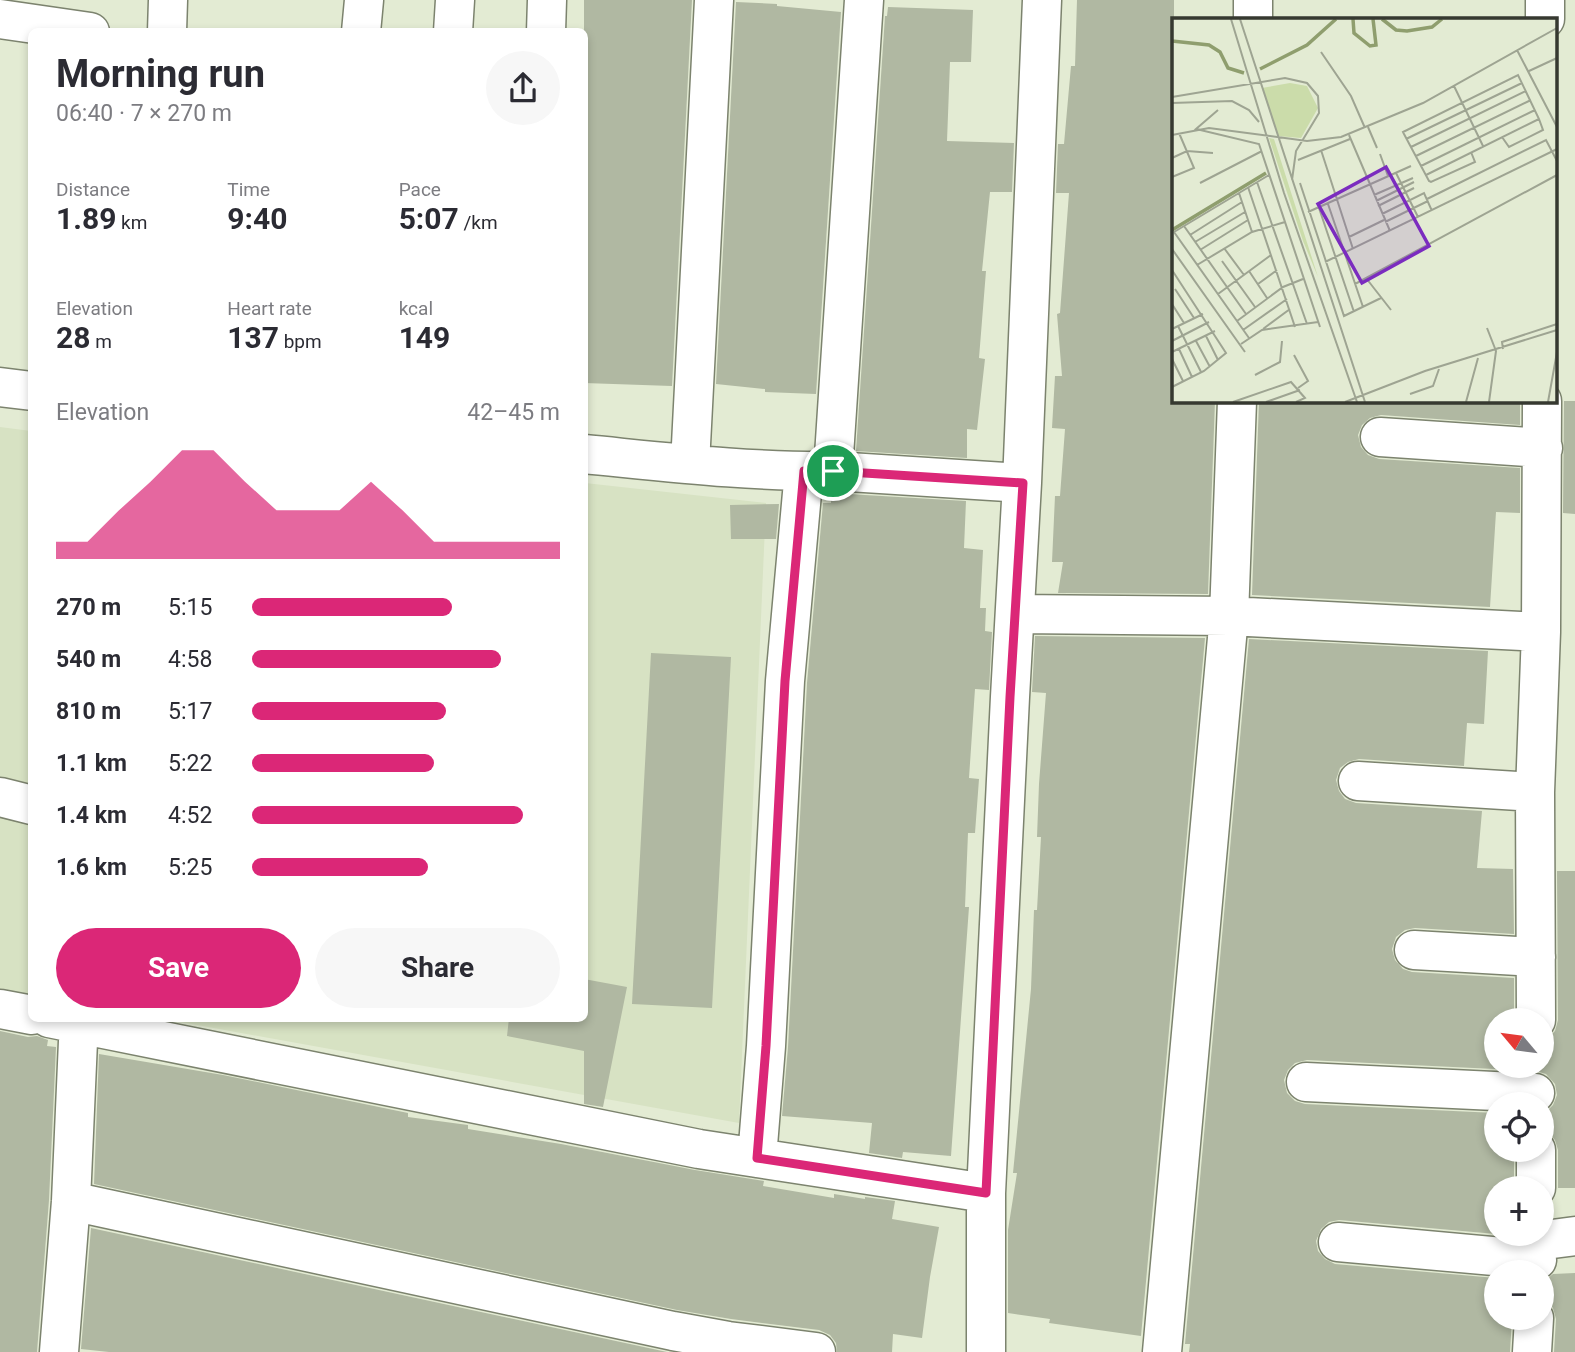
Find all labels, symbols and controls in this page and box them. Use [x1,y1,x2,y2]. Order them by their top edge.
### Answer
inset map [1172,18,1558,402]
button: share [486,51,560,125]
text: Morning run [56,52,265,96]
text: 06:40 · 7 × 270 m [56,100,232,127]
text: Distance [56,178,130,201]
text: Time [227,178,270,201]
text: Pace [399,178,441,201]
text: 1.89 [56,201,116,236]
text: 9:40 [227,201,287,236]
text: 5:07 [399,201,459,236]
text: km [116,211,147,234]
text: /km [459,211,498,234]
text: Elevation [56,297,133,320]
text: Heart rate [227,297,312,320]
text: kcal [399,297,433,320]
text: 28 [56,320,90,355]
text: 137 [227,320,279,355]
text: 149 [399,320,450,355]
text: m [90,330,112,353]
text: bpm [279,330,322,353]
text: Elevation [56,399,149,426]
text: 42–45 m [467,399,560,426]
pin [803,441,863,501]
icon: arrive [814,452,852,490]
text: 270 m [56,594,121,621]
text: 5:15 [168,594,212,621]
text: 540 m [56,646,121,673]
text: 4:58 [168,646,212,673]
text: 810 m [56,698,121,725]
text: 5:17 [168,698,212,725]
text: 1.1 km [56,750,127,777]
text: 5:22 [168,750,212,777]
text: 1.4 km [56,802,127,829]
text: 4:52 [168,802,212,829]
text: 1.6 km [56,854,127,881]
text: 5:25 [168,854,212,881]
button: Save [56,928,301,1008]
button: Share [315,928,560,1008]
north arrow [1484,1008,1554,1078]
map controls [1484,1008,1554,1330]
button: locate [1484,1092,1554,1162]
button: + [1484,1176,1554,1246]
button: − [1484,1260,1554,1330]

